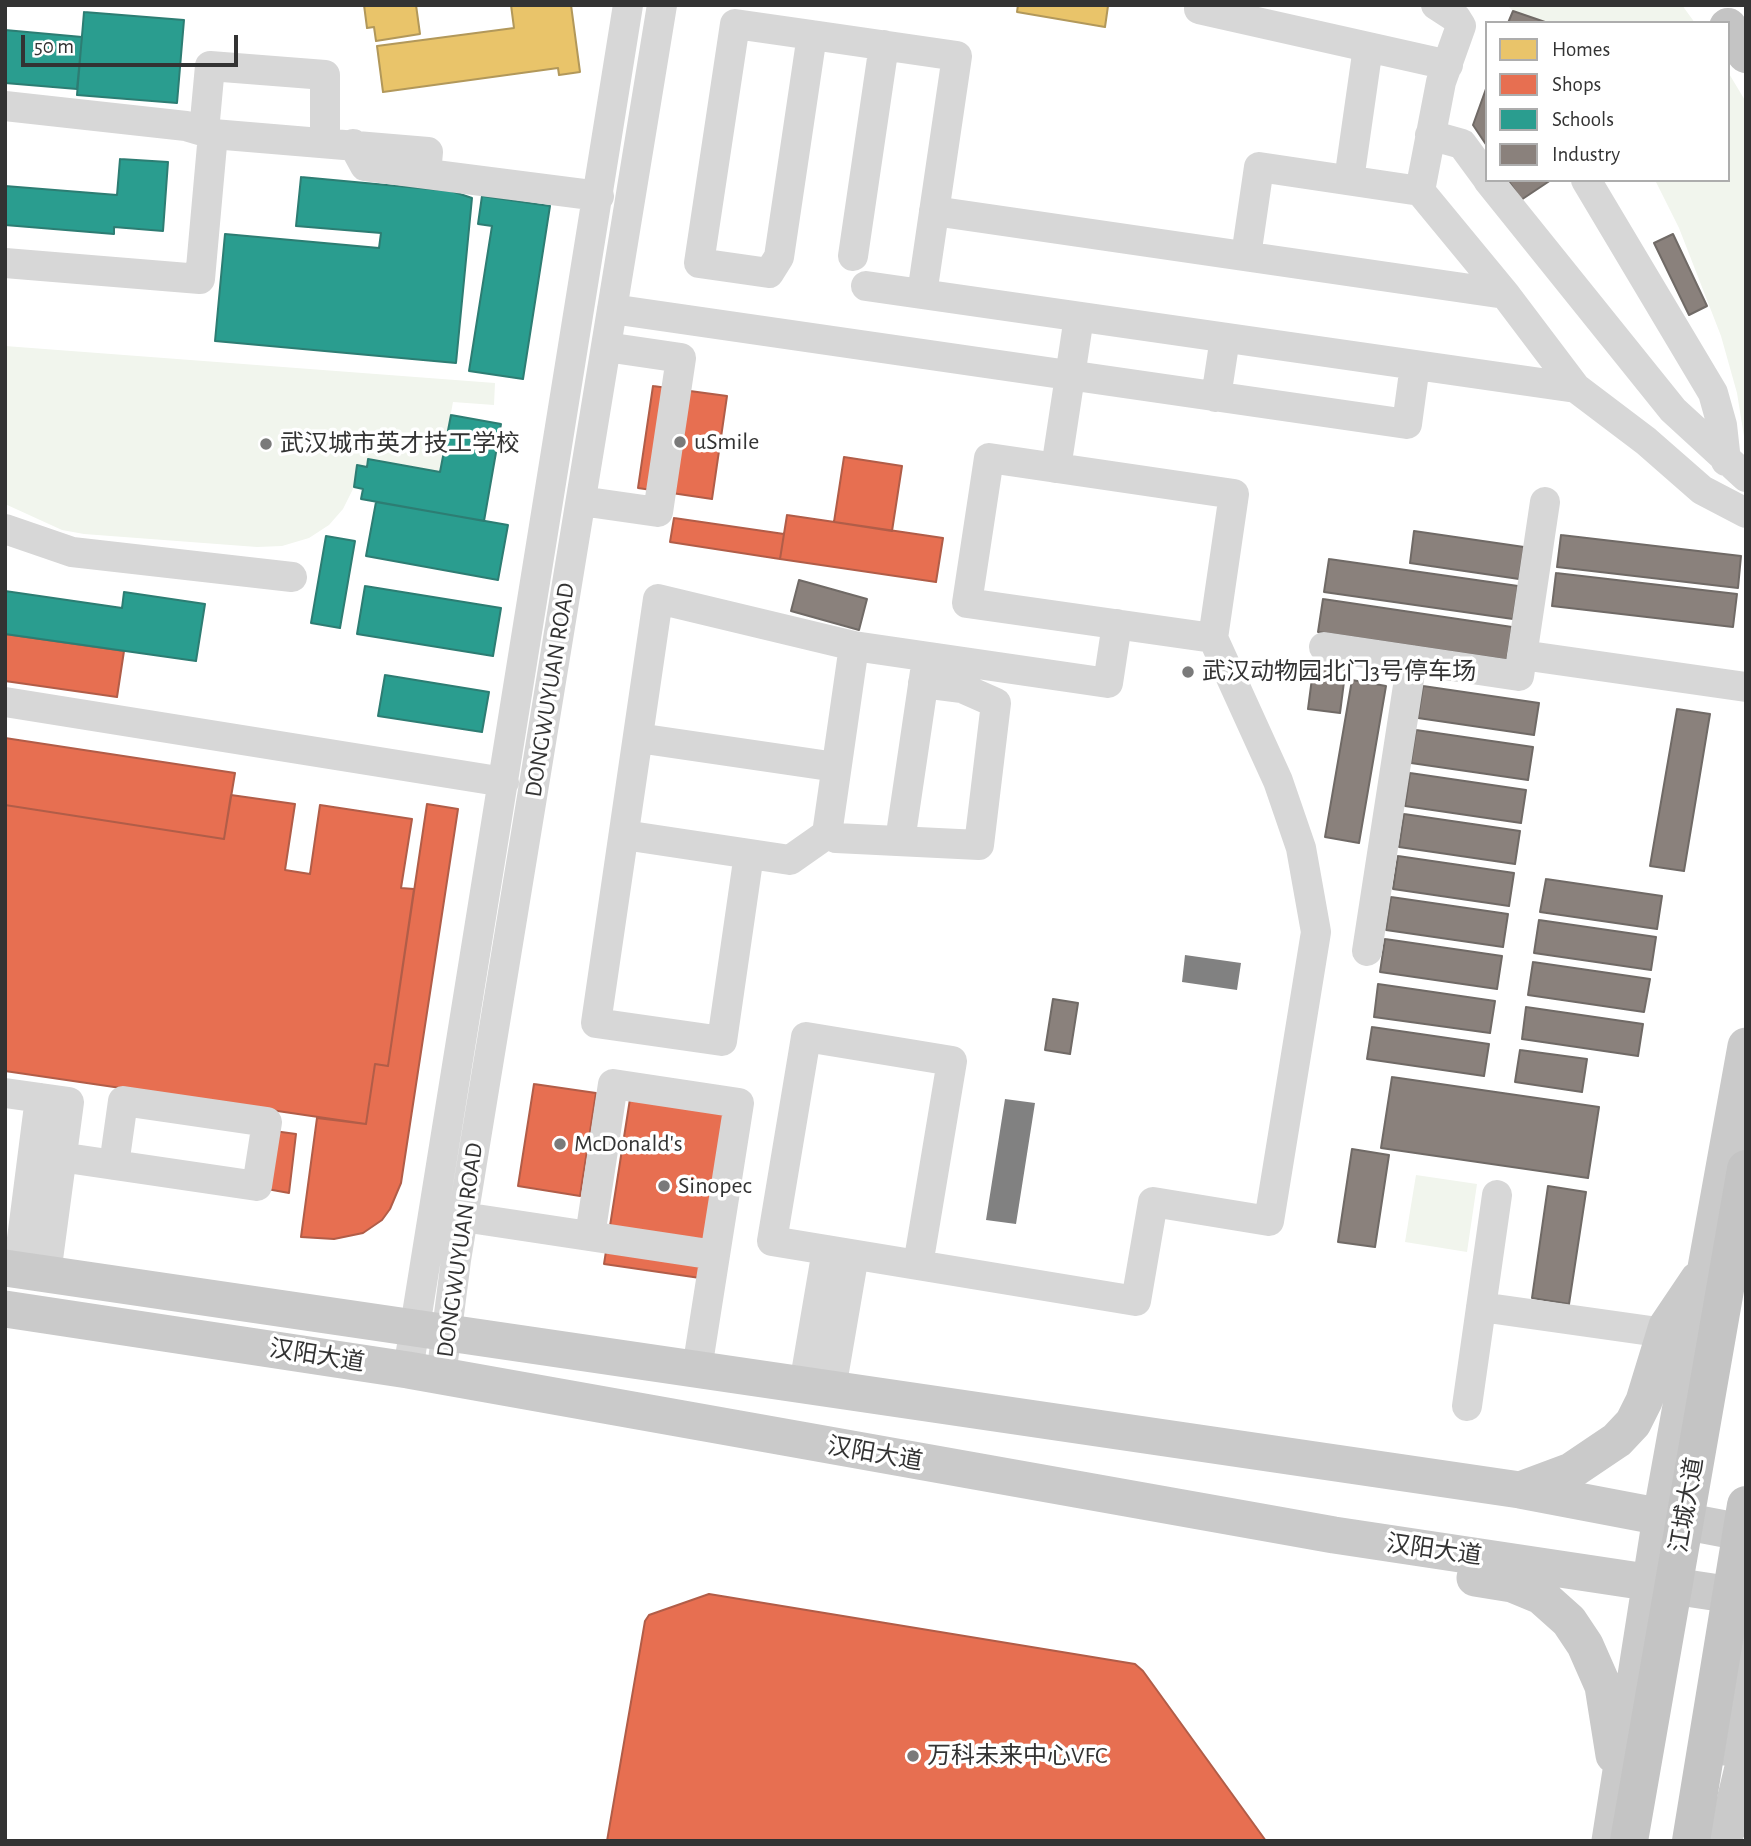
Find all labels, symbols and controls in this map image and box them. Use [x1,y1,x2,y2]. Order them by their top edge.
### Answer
scale bar [24,21,242,65]
legend [1485,21,1730,182]
text: 50 m [34,36,74,57]
text: Homes [1552,39,1610,60]
text: Shops [1552,74,1601,95]
text: Schools [1552,109,1614,130]
text: Industry [1552,144,1620,165]
place label: uSmile [694,428,759,456]
place label: 武汉城市英才技工学校 [280,430,520,458]
marker: uSmile [672,434,688,450]
marker: 武汉城市英才技工学校 [258,436,274,452]
street label: DONGWUYUAN ROAD [519,581,581,799]
place label: 武汉动物园北门3号停车场 [1202,658,1476,686]
marker: 武汉动物园北门3号停车场 [1180,664,1196,680]
place label: McDonald's [574,1130,683,1158]
marker: McDonald's [552,1136,568,1152]
street label: DONGWUYUAN ROAD [431,1141,489,1359]
place label: Sinopec [678,1172,752,1200]
marker: Sinopec [656,1178,672,1194]
street label: 汉阳大道 [267,1334,367,1378]
street label: 汉阳大道 [825,1431,925,1477]
street label: 江城大道 [1664,1455,1710,1555]
street label: 汉阳大道 [1384,1529,1484,1571]
place label: 万科未来中心VFC [927,1742,1107,1770]
marker: 万科未来中心VFC [905,1748,921,1764]

